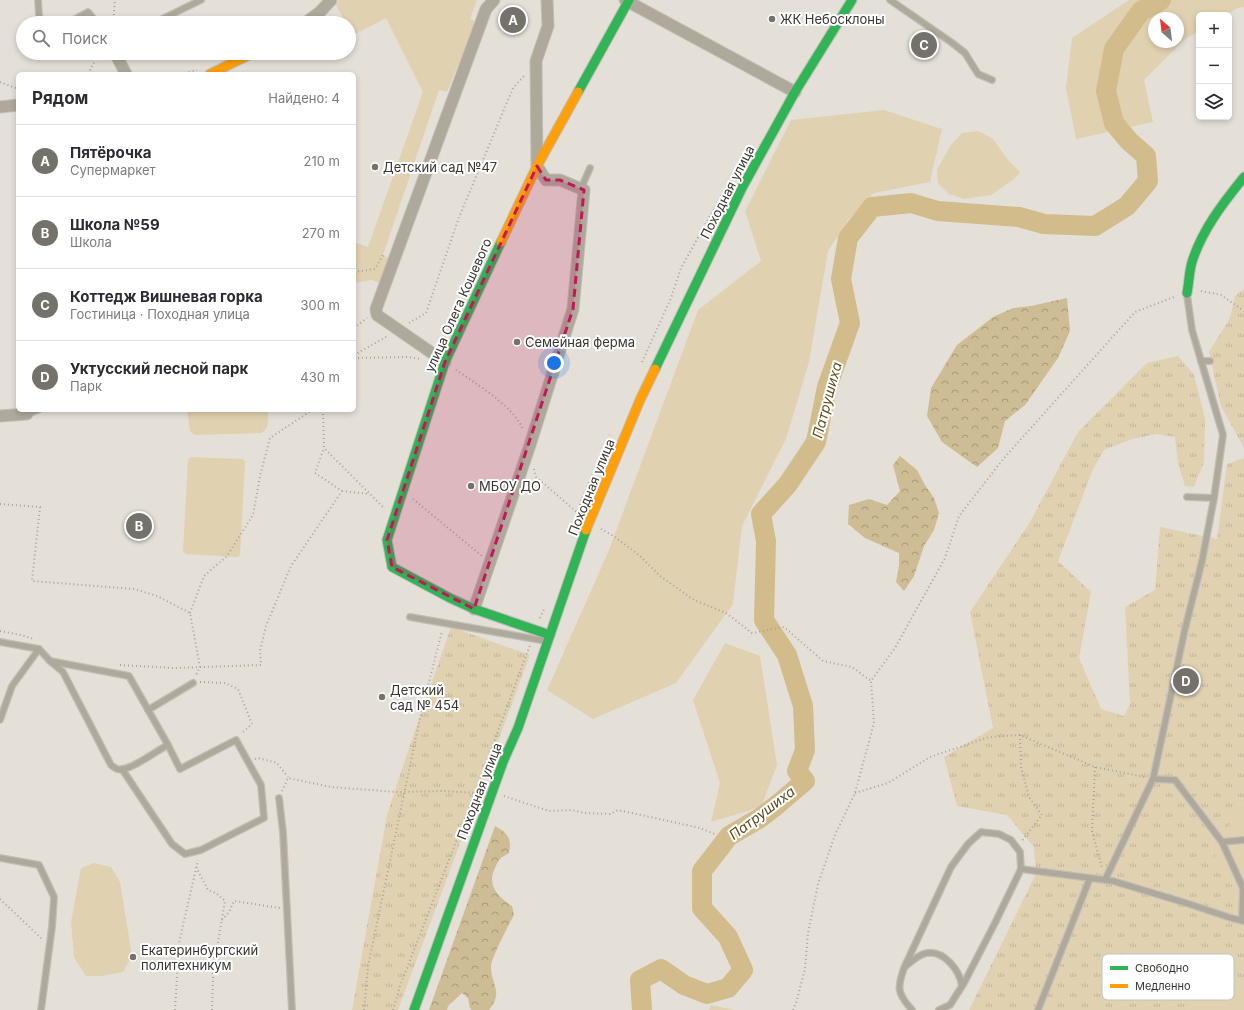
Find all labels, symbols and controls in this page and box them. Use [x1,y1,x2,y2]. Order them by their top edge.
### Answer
pin: A [500,5,526,35]
place label: ЖК Небосклоны [780,11,885,27]
north arrow [1148,12,1184,48]
map controls [1196,12,1232,120]
button: + [1196,12,1232,48]
marker: ЖК Небосклоны [767,14,777,24]
search box [16,16,356,60]
icon: search [30,27,52,49]
text: Поиск [62,29,108,48]
pin: C [911,30,937,60]
button: − [1196,48,1232,84]
button: layers [1196,84,1232,120]
text: Рядом [32,88,88,108]
text: Найдено: 4 [268,90,340,106]
text: Пятёрочка [70,143,151,162]
street label: Походная улица [697,143,757,241]
text: A [40,153,50,169]
text: 210 m [304,153,340,169]
place label: Детский сад №47 [383,159,497,175]
text: Супермаркет [70,162,156,178]
marker: Детский сад №47 [370,162,380,172]
text: Школа №59 [70,215,160,234]
text: B [41,225,49,241]
text: 270 m [302,225,340,241]
text: Школа [70,234,112,250]
street label: улица Олега Кошевого [421,235,495,374]
text: Коттедж Вишневая горка [70,287,263,306]
text: C [40,297,50,313]
text: 300 m [301,297,340,313]
text: Гостиница · Походная улица [70,306,250,322]
place label: Семейная ферма [525,334,635,350]
marker: Семейная ферма [512,337,522,347]
your location [544,353,564,373]
text: Уктусский лесной парк [70,359,248,378]
water label: Патрушиха [808,360,845,440]
text: D [40,369,50,385]
text: 430 m [300,369,340,385]
text: Парк [70,378,102,394]
street label: Походная улица [564,436,618,538]
place label: МБОУ ДО [479,478,541,494]
marker: МБОУ ДО [466,481,476,491]
pin: B [126,511,152,541]
pin: D [1173,666,1199,696]
place label: Детский сад № 454 [390,682,459,713]
marker: Детский сад № 454 [377,692,387,702]
street label: Походная улица [453,740,505,842]
water label: Патрушиха [725,782,798,843]
place label: Екатеринбургский политехникум [141,942,258,973]
marker: Екатеринбургский политехникум [128,952,138,962]
legend [1102,954,1234,1000]
text: Свободно [1135,961,1189,975]
text: Медленно [1135,979,1191,993]

